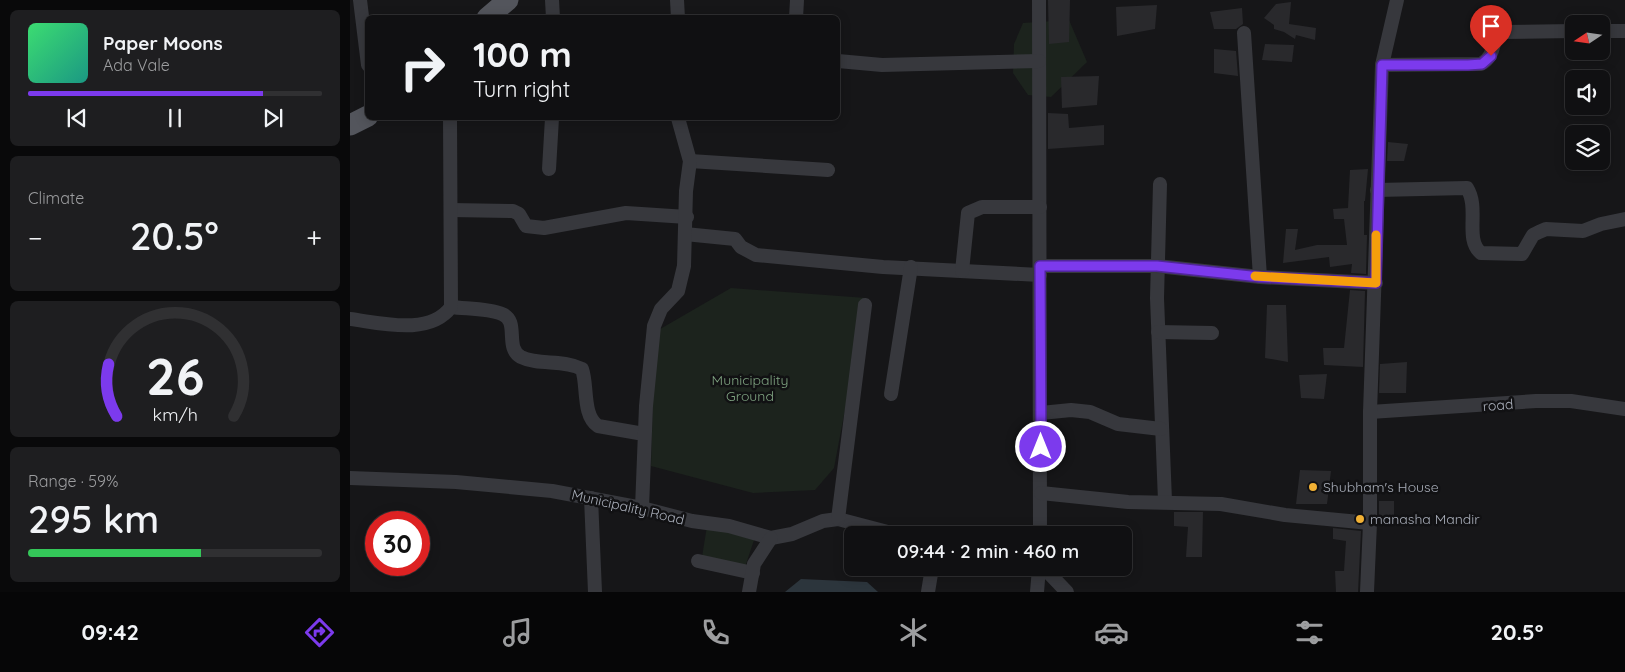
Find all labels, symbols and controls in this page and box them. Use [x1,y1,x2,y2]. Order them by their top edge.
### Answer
pin [1470,5,1512,56]
icon: arrive [1477,12,1505,40]
north arrow [1565,15,1610,60]
map controls [1565,15,1610,170]
text: Paper Moons [103,31,223,55]
text: 100 m [473,32,572,76]
icon: right [390,35,455,100]
text: Ada Vale [103,55,170,75]
button: sound [1565,70,1610,115]
text: Turn right [473,75,570,103]
icon: previous [63,104,91,132]
icon: pause [161,104,189,132]
icon: next [259,104,287,132]
button: layers [1565,125,1610,170]
text: Climate [28,188,84,208]
text: 20.5° [130,212,219,260]
text: − [28,220,43,255]
text: + [306,220,322,255]
text: 26 [146,343,204,408]
park label: Municipality Ground [712,371,788,405]
street label: road [1482,395,1514,415]
text: km/h [152,403,198,425]
position arrow [1014,420,1066,472]
text: Range · 59% [28,471,118,491]
place label: Shubham's House [1323,478,1439,496]
marker: Shubham's House [1307,481,1319,493]
street label: Municipality Road [570,485,686,529]
text: 295 km [28,495,159,543]
place label: manasha Mandir [1370,510,1480,528]
speed limit sign: 30 [365,511,430,576]
marker: manasha Mandir [1354,513,1366,525]
text: 09:44 · 2 min · 460 m [897,539,1079,563]
icon: directions [302,615,337,650]
icon: music [500,615,535,650]
icon: phone [698,615,733,650]
icon: climate [896,615,931,650]
icon: car [1094,615,1129,650]
icon: filters [1292,615,1327,650]
text: 09:42 [82,618,139,646]
text: 20.5° [1491,618,1543,646]

